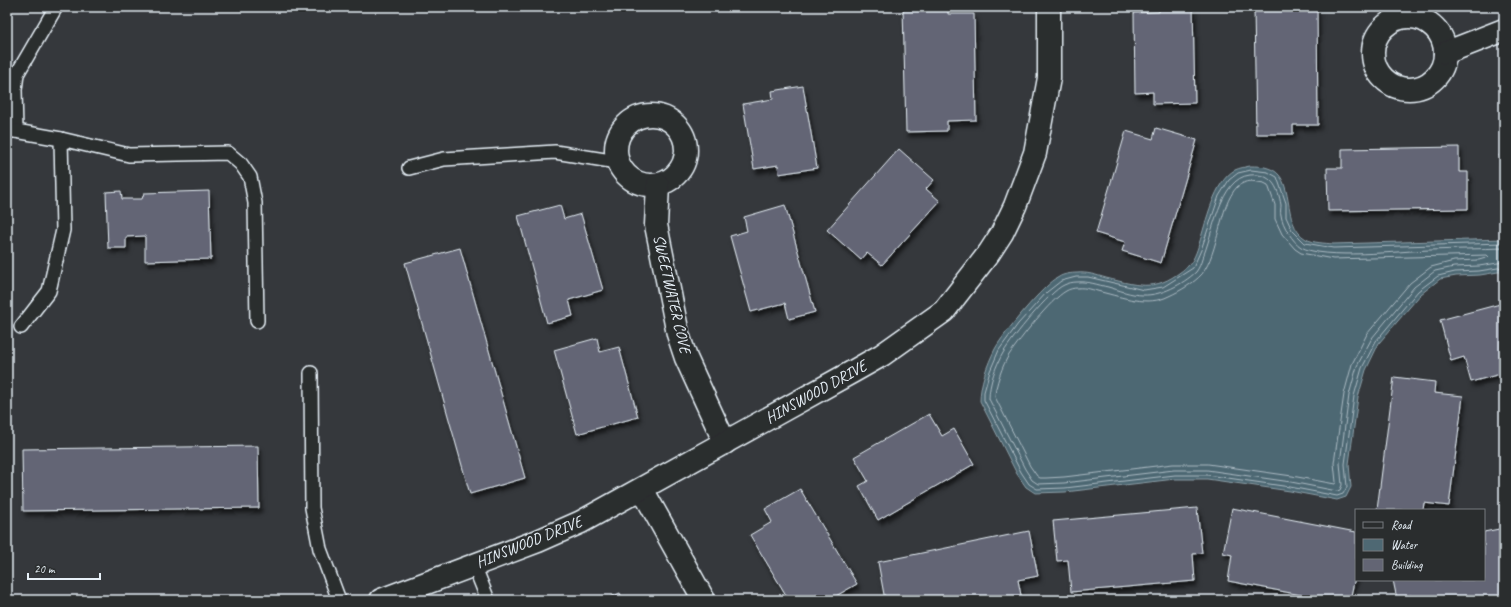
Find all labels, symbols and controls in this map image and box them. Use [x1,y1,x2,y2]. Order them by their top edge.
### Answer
street label: SWEETWATER COVE [649,233,696,358]
street label: HINSWOOD DRIVE [762,355,872,428]
legend [1355,509,1485,581]
street label: HINSWOOD DRIVE [473,511,587,572]
text: Road [1391,517,1413,533]
text: Water [1391,537,1419,553]
scale bar [28,555,100,581]
text: Building [1391,557,1423,573]
text: 20 m [34,561,56,577]

